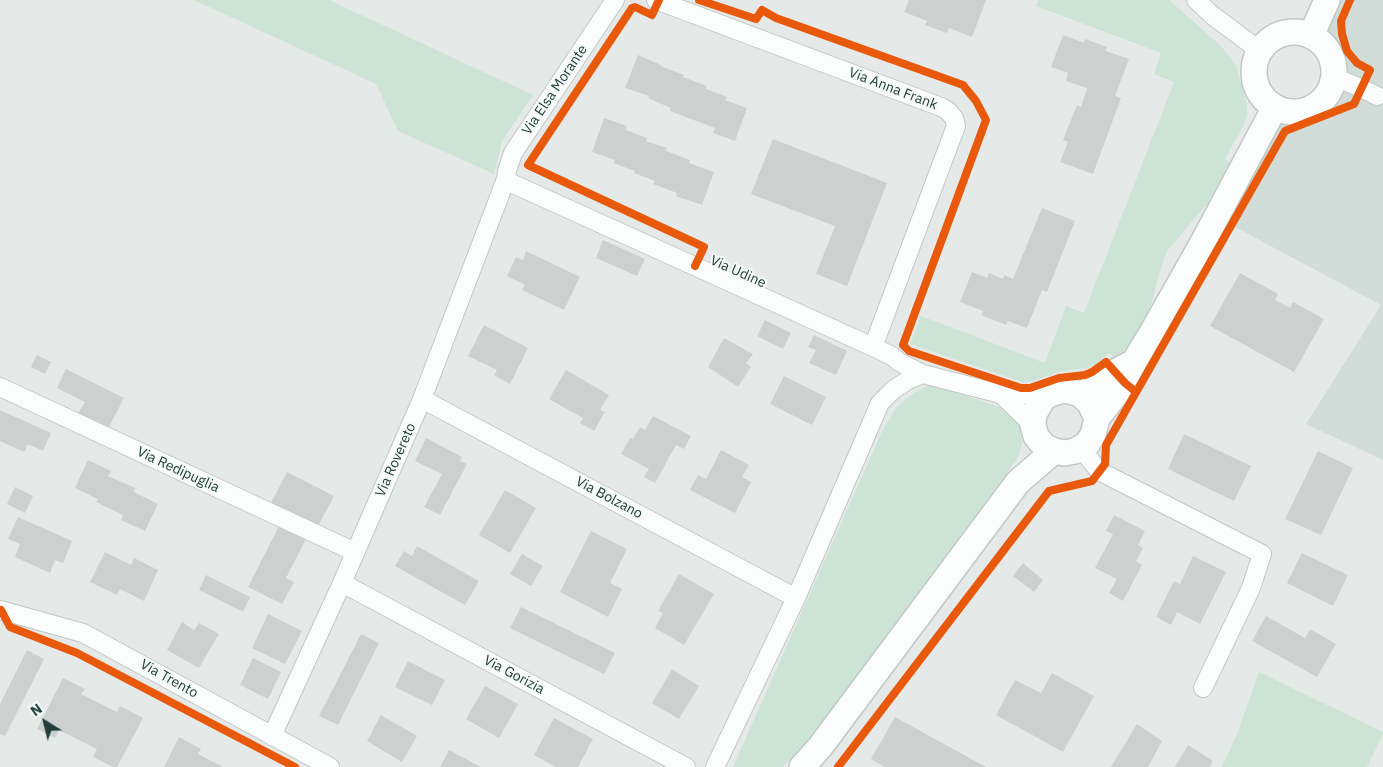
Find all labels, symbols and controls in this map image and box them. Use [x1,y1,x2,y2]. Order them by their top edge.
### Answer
street label: Via Elsa Morante [519,42,591,138]
street label: Via Anna Frank [846,64,940,114]
street label: Via Udine [707,252,769,292]
street label: Via Rovereto [372,420,420,500]
street label: Via Redipuglia [134,444,222,496]
street label: Via Bolzano [573,473,645,523]
street label: Via Gorizia [481,652,547,698]
street label: Via Trento [137,656,201,702]
north arrow [20,697,70,747]
text: N [27,700,46,720]

